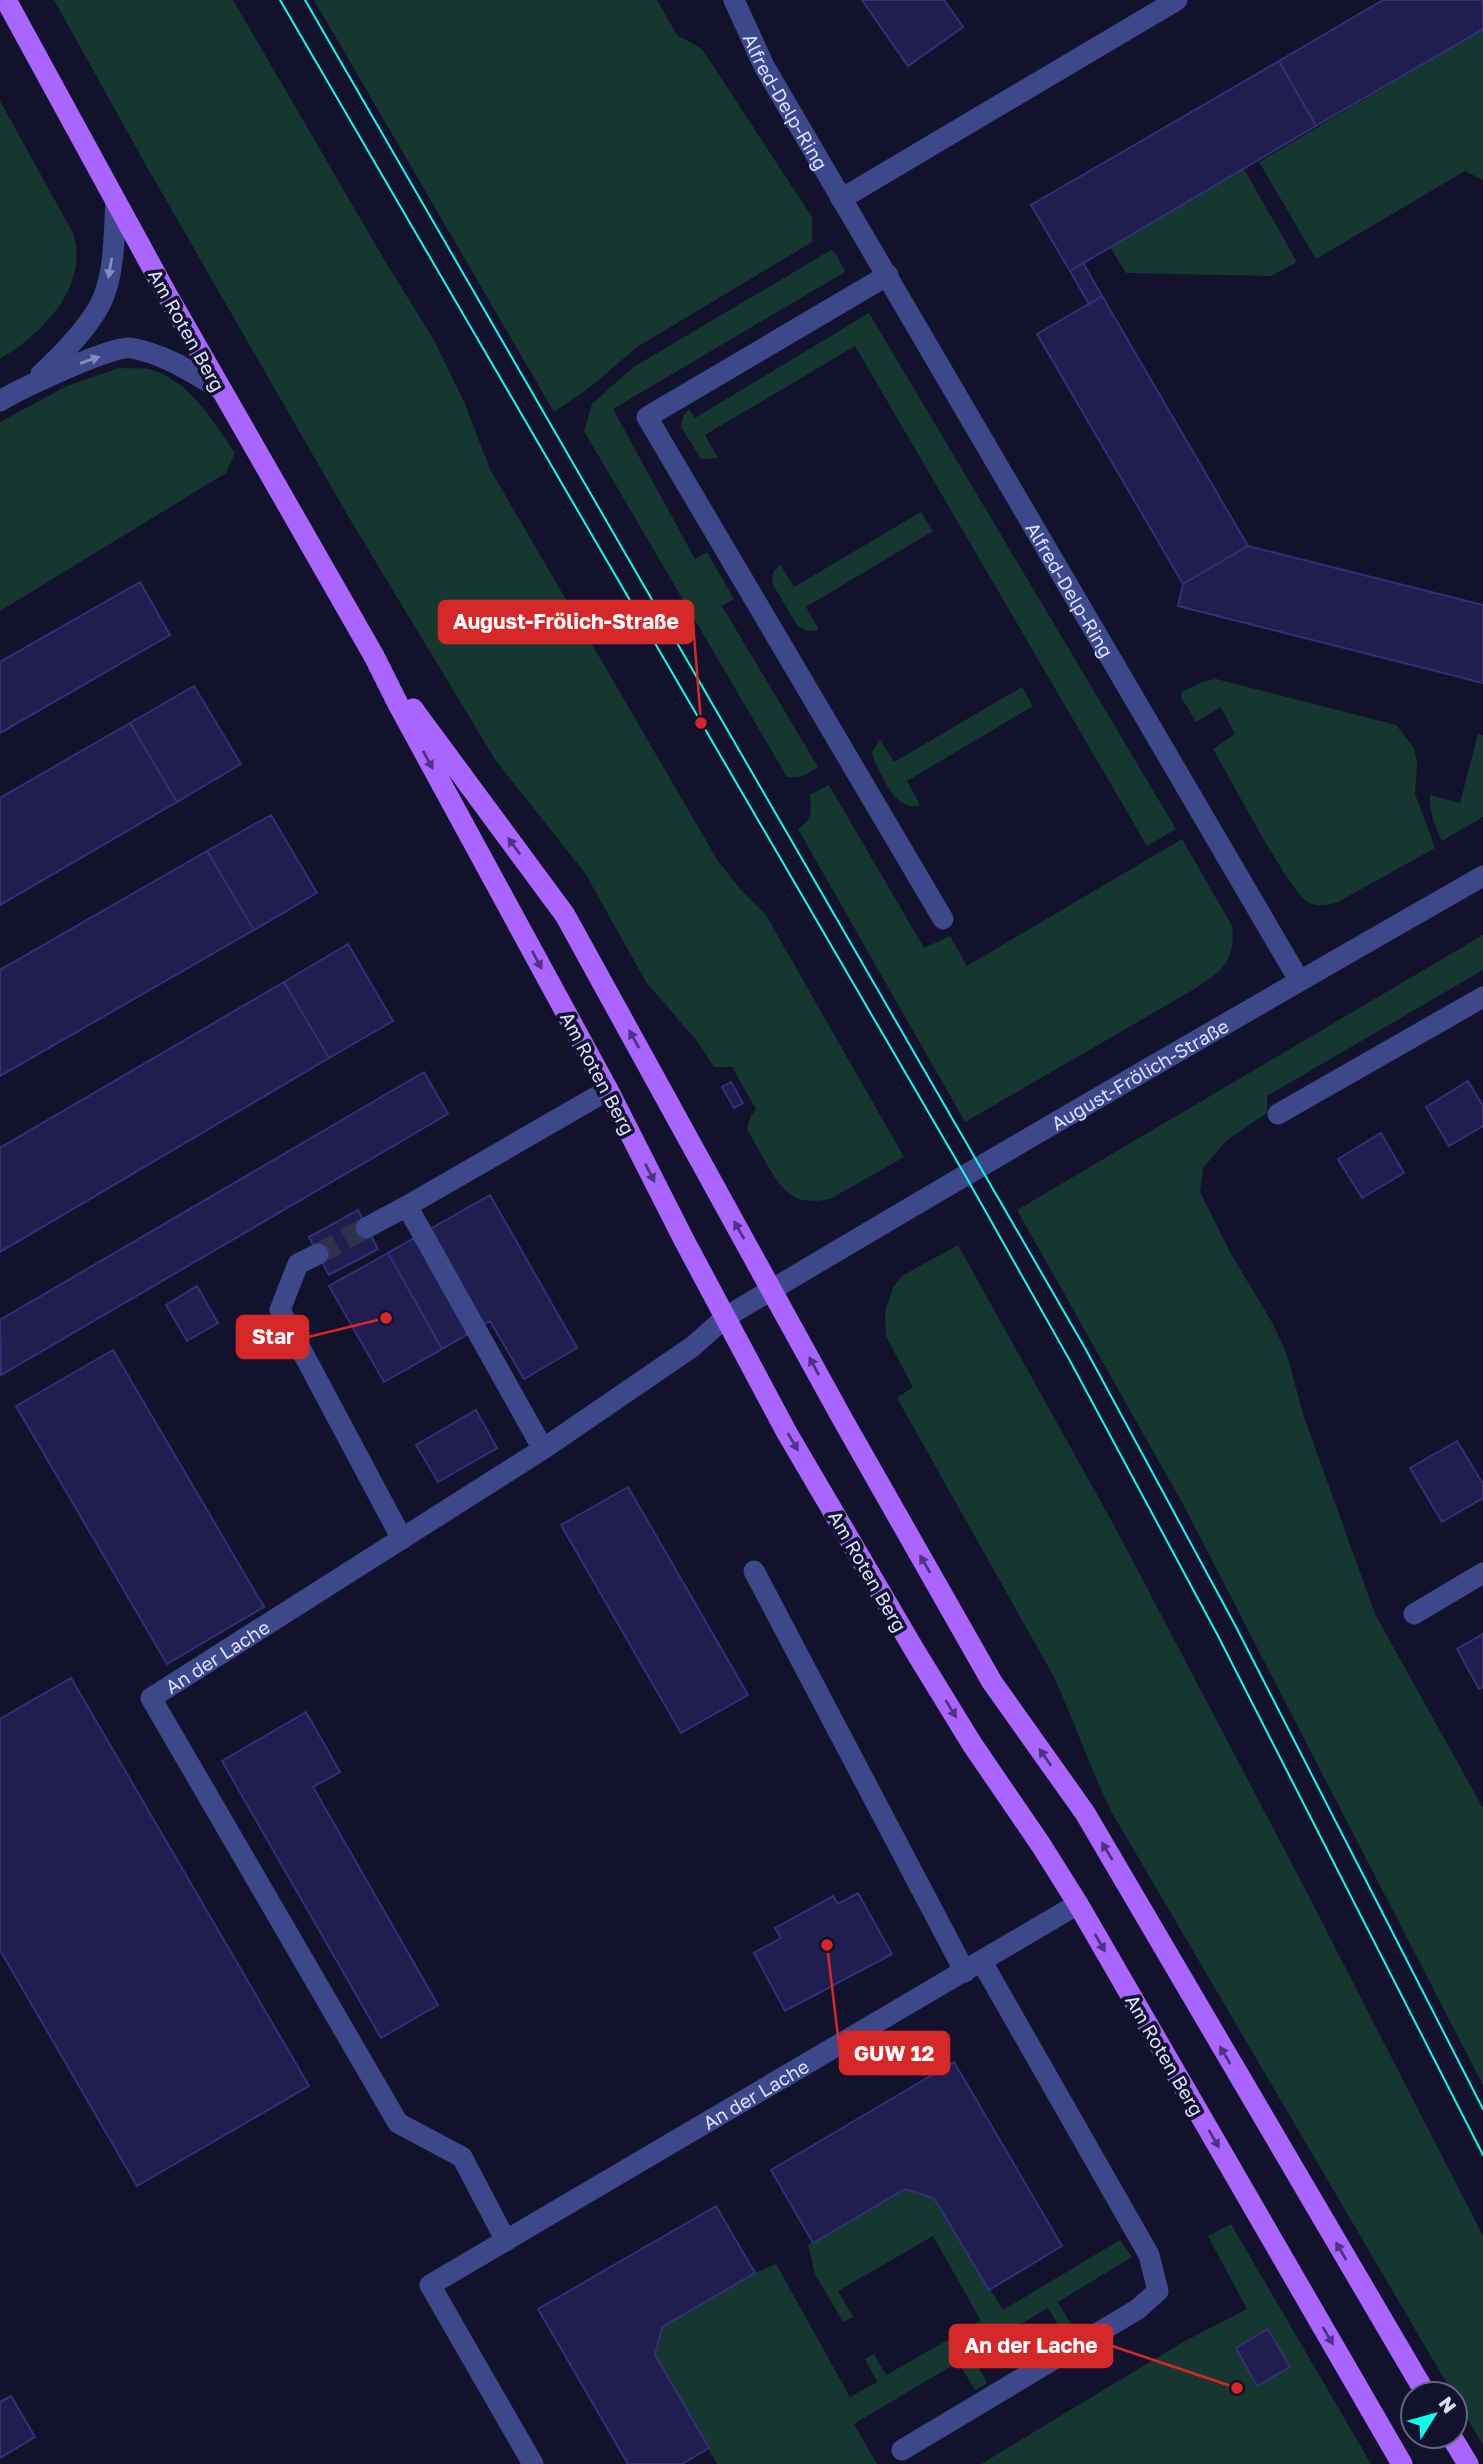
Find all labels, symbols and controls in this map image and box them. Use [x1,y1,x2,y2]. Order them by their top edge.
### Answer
street label: Alfred-Delp-Ring [739,29,834,174]
one-way arrow [104,258,115,280]
street label: Am Roten Berg [144,265,230,395]
one-way arrow [80,354,101,365]
street label: Alfred-Delp-Ring [1022,518,1119,661]
callout: August-Frölich-Straße [439,601,693,643]
text: August-Frölich-Straße [453,608,679,634]
one-way arrow [422,750,434,770]
one-way arrow [507,837,521,855]
one-way arrow [531,950,542,970]
street label: Am Roten Berg [556,1007,640,1139]
street label: August-Frölich-Straße [1047,1013,1232,1134]
one-way arrow [628,1029,640,1049]
one-way arrow [644,1163,656,1183]
one-way arrow [733,1220,745,1239]
callout: Star [237,1316,308,1358]
text: Star [252,1323,294,1349]
one-way arrow [808,1356,820,1376]
one-way arrow [787,1432,799,1452]
street label: Am Roten Berg [824,1506,912,1636]
one-way arrow [919,1555,931,1574]
street label: An der Lache [161,1615,273,1698]
one-way arrow [945,1700,958,1719]
one-way arrow [1038,1748,1052,1766]
one-way arrow [1101,1842,1114,1861]
one-way arrow [1094,1933,1106,1952]
street label: Am Roten Berg [1121,1990,1209,2120]
callout: GUW 12 [840,2032,949,2074]
text: GUW 12 [854,2040,935,2066]
one-way arrow [1219,2046,1232,2065]
street label: An der Lache [698,2054,813,2134]
one-way arrow [1208,2130,1220,2149]
one-way arrow [1335,2242,1347,2261]
callout: An der Lache [950,2325,1112,2367]
one-way arrow [1322,2327,1334,2346]
text: An der Lache [964,2332,1098,2358]
north arrow [1399,2380,1469,2450]
text: N [1434,2392,1462,2417]

